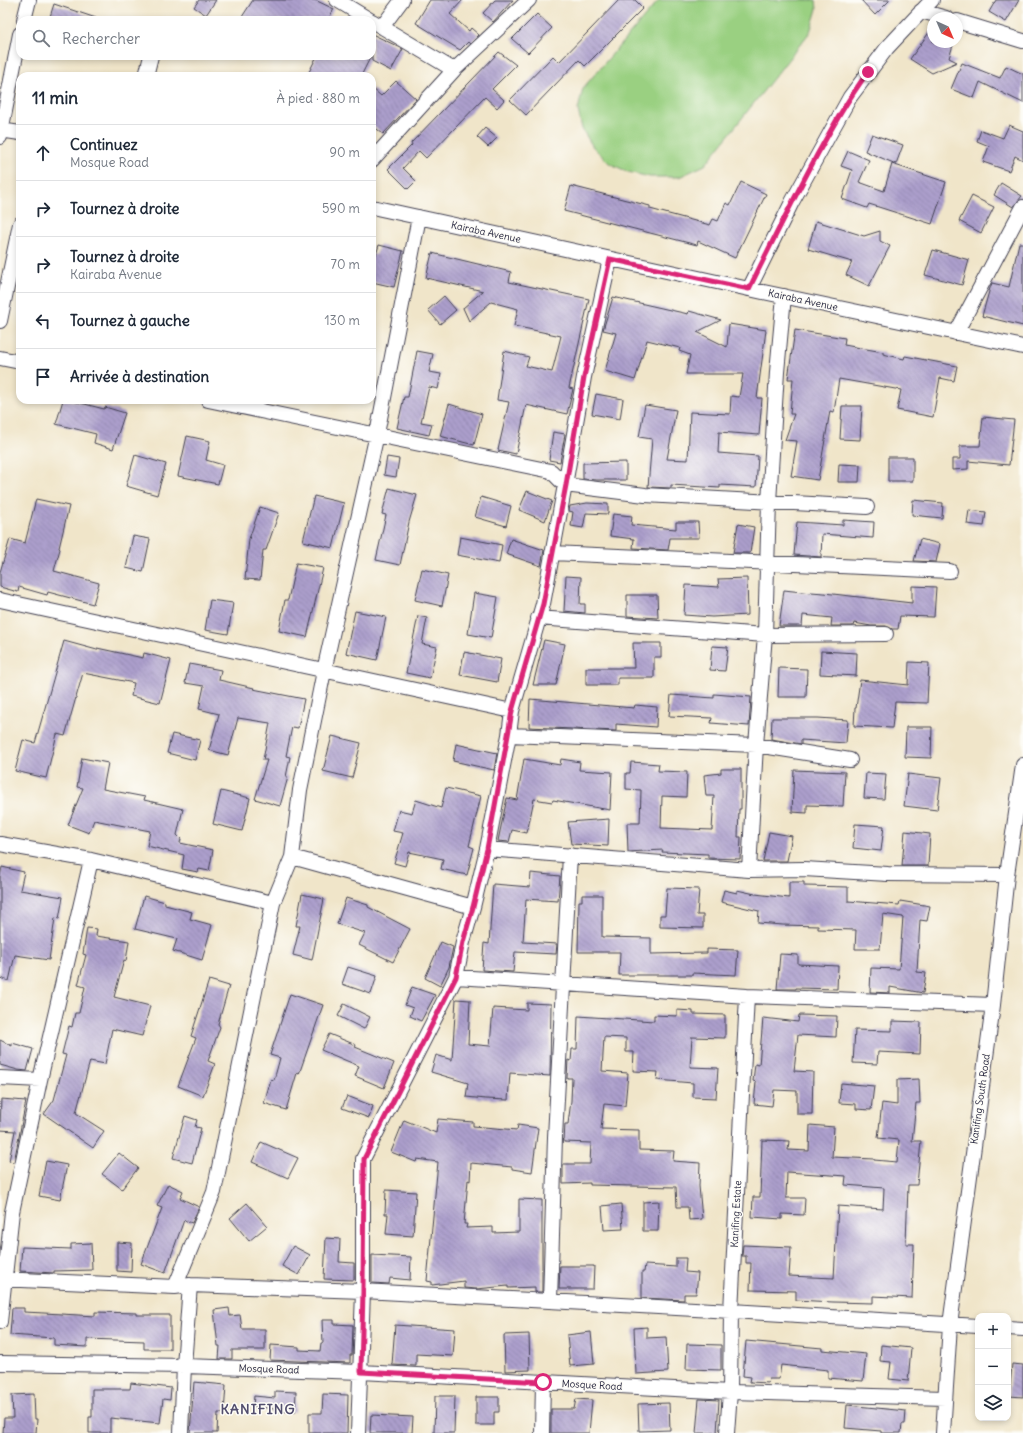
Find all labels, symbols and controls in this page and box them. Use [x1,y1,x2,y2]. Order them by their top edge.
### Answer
north arrow [927,12,963,48]
search box [16,16,376,60]
icon: search [30,27,52,49]
text: Rechercher [62,29,140,48]
route end [859,63,877,81]
text: 11 min [32,87,78,109]
text: À pied · 880 m [276,90,360,107]
text: Continuez [70,135,138,154]
icon: ahead [32,142,54,164]
text: 90 m [329,144,360,161]
text: Mosque Road [70,154,149,171]
icon: right [32,198,54,220]
text: Tournez à droite [70,199,179,218]
text: 590 m [322,200,360,217]
street label: Kairaba Avenue [450,218,522,246]
text: Tournez à droite [70,247,179,266]
icon: right [32,254,54,276]
text: 70 m [331,256,360,273]
text: Kairaba Avenue [70,266,162,283]
street label: Kairaba Avenue [767,286,839,314]
icon: left [32,310,54,332]
text: Tournez à gauche [70,311,190,330]
text: 130 m [324,312,360,329]
icon: arrive [32,366,54,388]
text: Arrivée à destination [70,367,209,386]
street label: Kanifing South Road [967,1053,993,1145]
street label: Kanifing Estate [728,1180,744,1248]
map controls [975,1313,1011,1421]
button: + [975,1313,1011,1349]
button: − [975,1349,1011,1385]
street label: Mosque Road [238,1361,300,1377]
route start [534,1373,552,1391]
street label: Mosque Road [561,1377,623,1393]
button: layers [975,1385,1011,1421]
district label: KANIFING [220,1400,296,1418]

